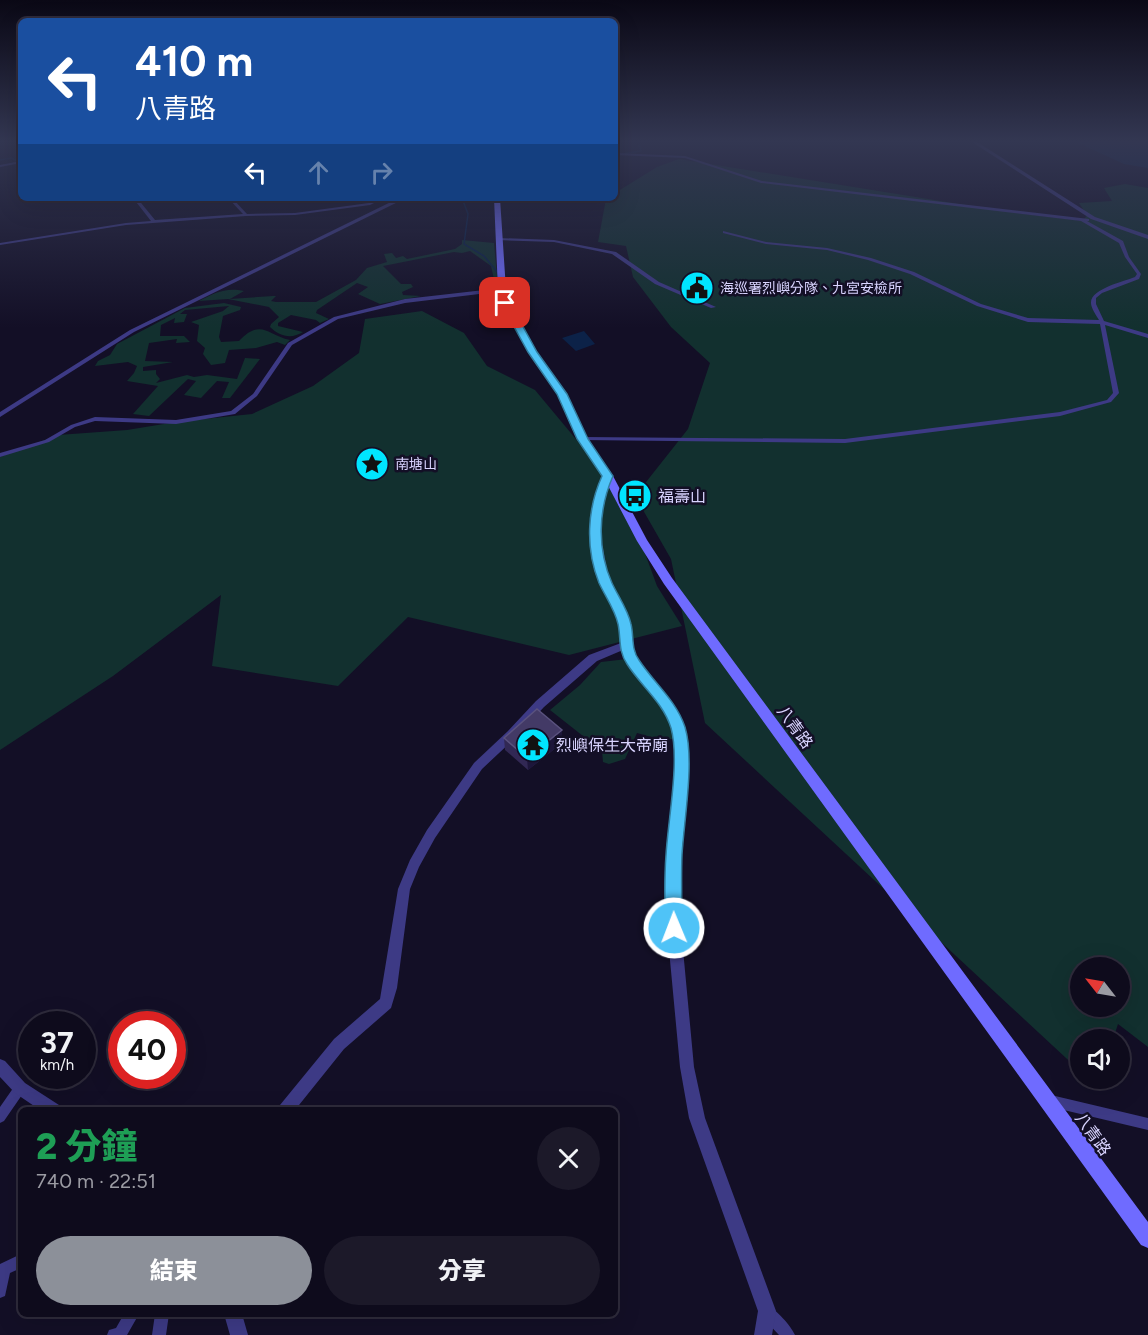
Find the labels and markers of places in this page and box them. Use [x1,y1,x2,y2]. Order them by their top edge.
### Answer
public building icon: 海巡署烈嶼分隊、九宮安檢所 [679,270,715,306]
pin [479,277,530,328]
place label: 海巡署烈嶼分隊、九宮安檢所 [720,280,902,297]
place icon: 南塘山 [354,446,390,482]
place label: 南塘山 [395,456,437,473]
bus stop icon: 福壽山 [617,478,653,514]
place label: 福壽山 [658,487,706,506]
temple icon: 烈嶼保生大帝廟 [515,727,551,763]
place label: 烈嶼保生大帝廟 [556,736,668,755]

